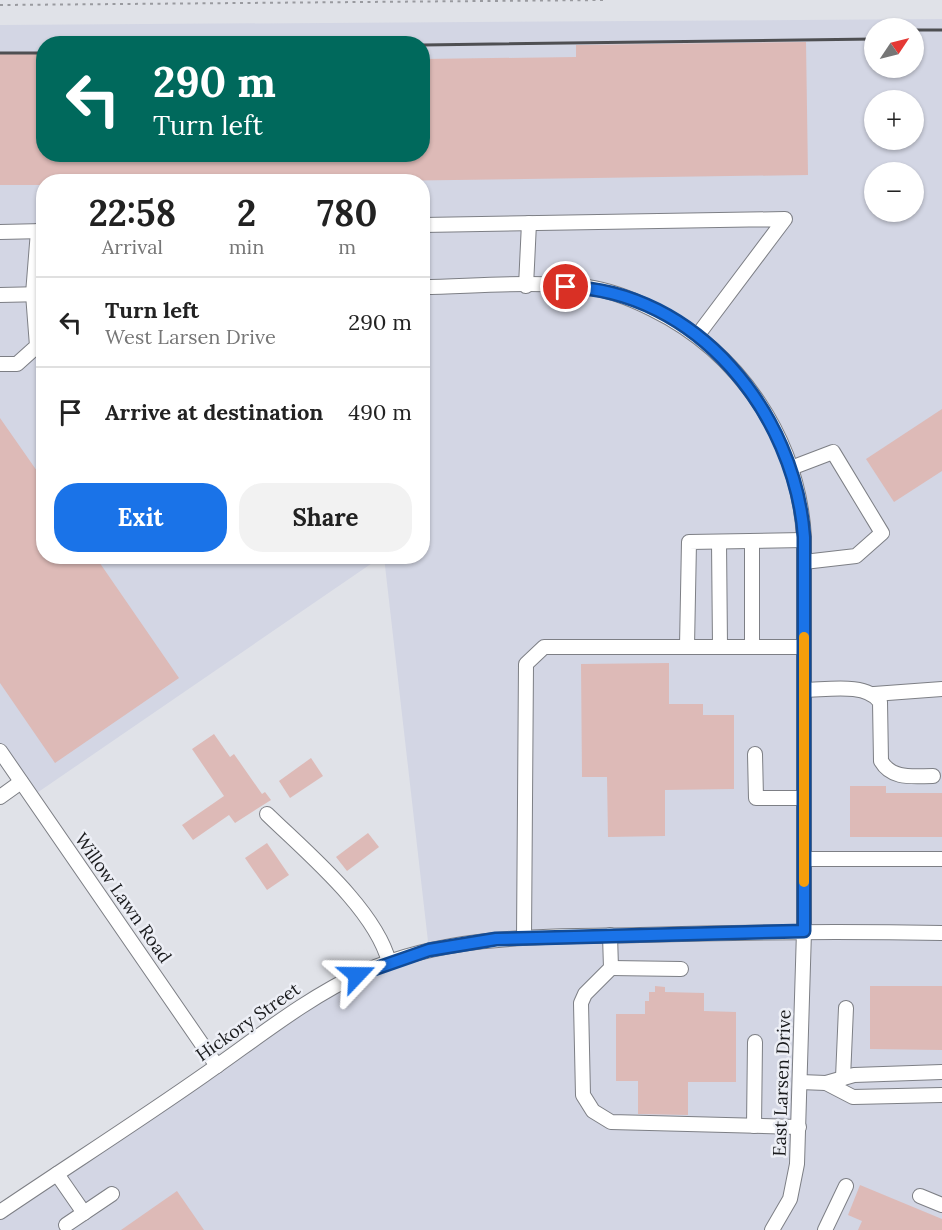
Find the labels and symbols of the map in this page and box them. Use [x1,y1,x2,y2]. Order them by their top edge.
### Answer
north arrow [864,18,924,78]
pin [540,261,591,312]
street label: Willow Lawn Road [70,828,177,967]
position arrow [325,943,389,1007]
street label: Hickory Street [191,977,304,1066]
street label: East Larsen Drive [767,1009,796,1157]

